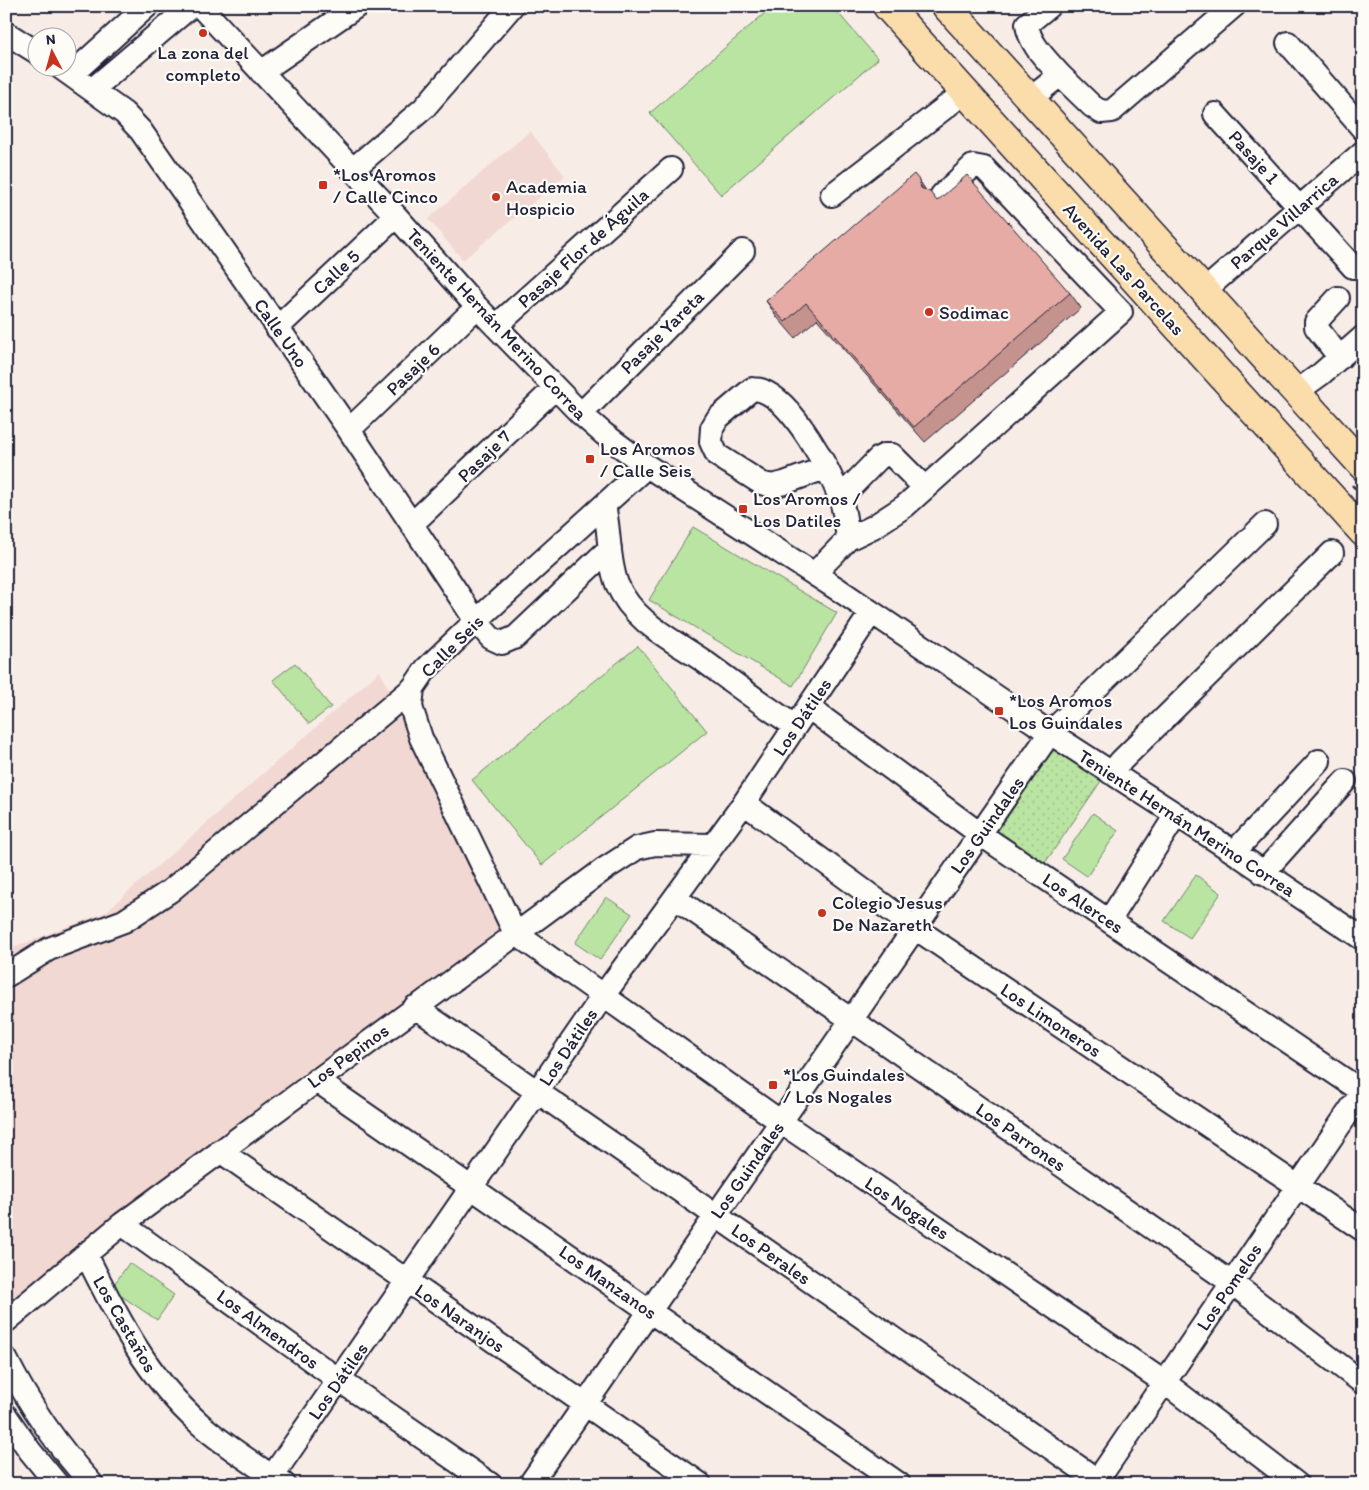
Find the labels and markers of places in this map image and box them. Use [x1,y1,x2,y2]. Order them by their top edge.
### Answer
marker: La zona del completo [197,27,209,39]
place label: La zona del completo [157,41,249,86]
place label: *Los Aromos / Calle Cinco [333,163,438,208]
place label: Academia Hospicio [506,175,587,220]
marker: *Los Aromos / Calle Cinco [317,179,329,191]
marker: Academia Hospicio [490,191,502,203]
place label: Sodimac [939,301,1009,324]
marker: Sodimac [923,306,935,318]
place label: Los Aromos / Calle Seis [600,437,695,482]
marker: Los Aromos / Calle Seis [584,453,596,465]
place label: Los Aromos / Los Datiles [753,487,860,532]
marker: Los Aromos / Los Datiles [737,503,749,515]
place label: *Los Aromos Los Guindales [1009,689,1123,734]
marker: *Los Aromos Los Guindales [993,705,1005,717]
place label: Colegio Jesus De Nazareth [832,891,943,936]
marker: Colegio Jesus De Nazareth [816,907,828,919]
place label: *Los Guindales / Los Nogales [783,1063,905,1108]
marker: *Los Guindales / Los Nogales [767,1079,779,1091]

